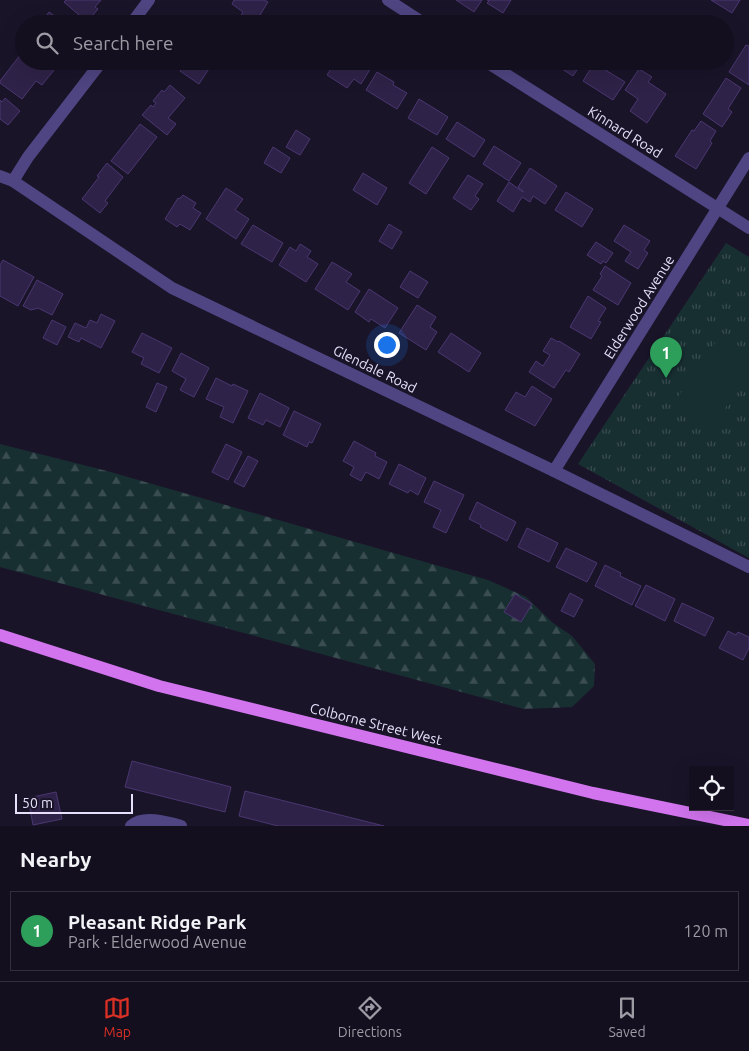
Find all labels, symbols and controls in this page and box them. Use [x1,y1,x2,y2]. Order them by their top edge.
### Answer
search box [15,15,734,70]
icon: search [33,29,61,57]
text: Search here [73,32,173,54]
street label: Kinnard Road [585,103,665,161]
street label: Elderwood Avenue [601,252,677,362]
your location [374,332,400,358]
pin: 1 [650,337,682,378]
street label: Glendale Road [331,342,419,396]
street label: Colborne Street West [308,700,444,748]
map controls [689,766,734,811]
button: locate [689,766,734,811]
scale bar [15,791,132,814]
text: 50 m [22,795,53,811]
text: Nearby [20,847,91,871]
text: Pleasant Ridge Park [68,911,246,933]
text: 1 [32,922,42,940]
text: 120 m [683,922,728,940]
text: Park · Elderwood Avenue [68,933,247,951]
tab: Map [103,994,131,1040]
tab: Directions [338,994,402,1040]
tab: Saved [608,994,646,1040]

